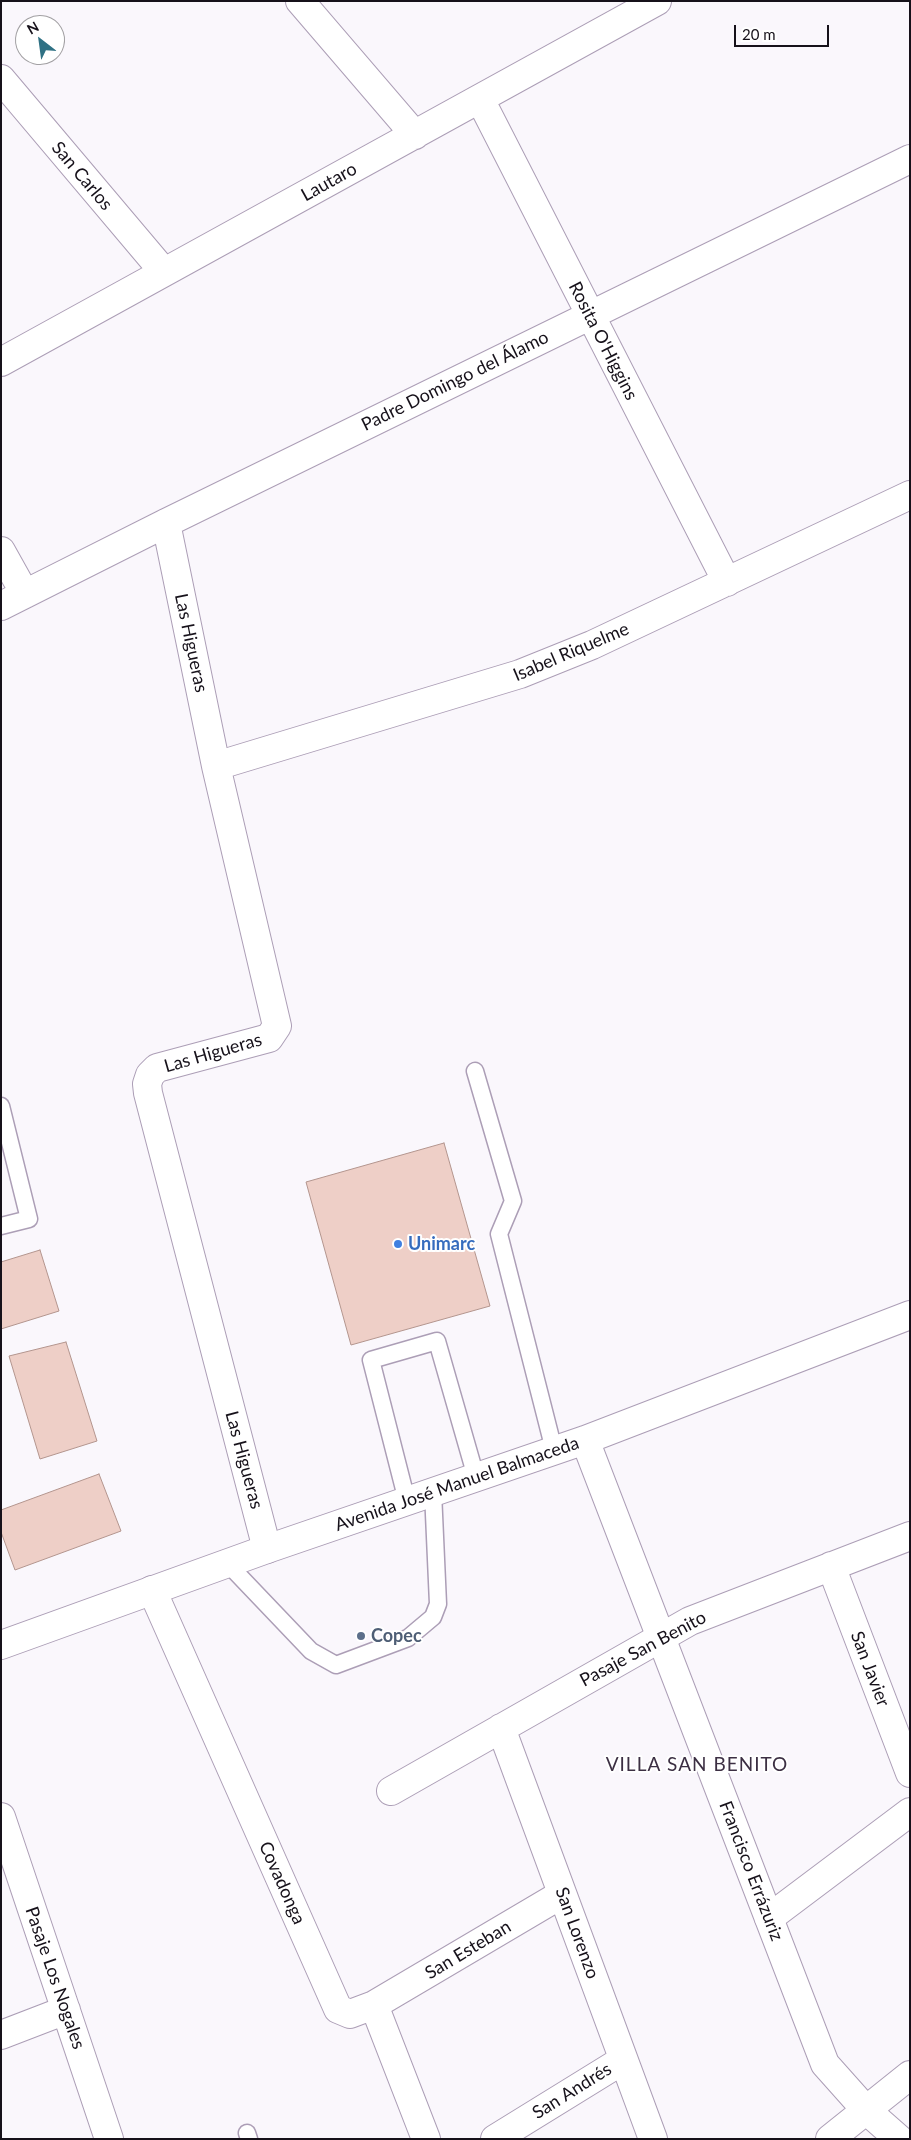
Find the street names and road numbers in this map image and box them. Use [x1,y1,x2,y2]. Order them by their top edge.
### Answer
street label: San Carlos [47,137,117,215]
street label: Lautaro [298,158,360,206]
street label: Rosita O'Higgins [564,278,642,404]
street label: Padre Domingo del Álamo [358,326,552,436]
street label: Las Higueras [170,592,212,694]
street label: Isabel Riquelme [510,618,632,686]
street label: Las Higueras [162,1029,264,1077]
street label: Las Higueras [221,1409,267,1511]
street label: Avenida José Manuel Balmaceda [332,1432,582,1536]
street label: Pasaje San Benito [576,1607,710,1691]
street label: San Javier [846,1628,894,1710]
street label: Francisco Errázuriz [714,1798,788,1944]
street label: Covadonga [254,1838,310,1928]
street label: San Lorenzo [550,1884,604,1982]
street label: Pasaje Los Nogales [20,1904,90,2052]
street label: San Esteban [421,1916,515,1984]
street label: San Andrés [529,2058,615,2124]

